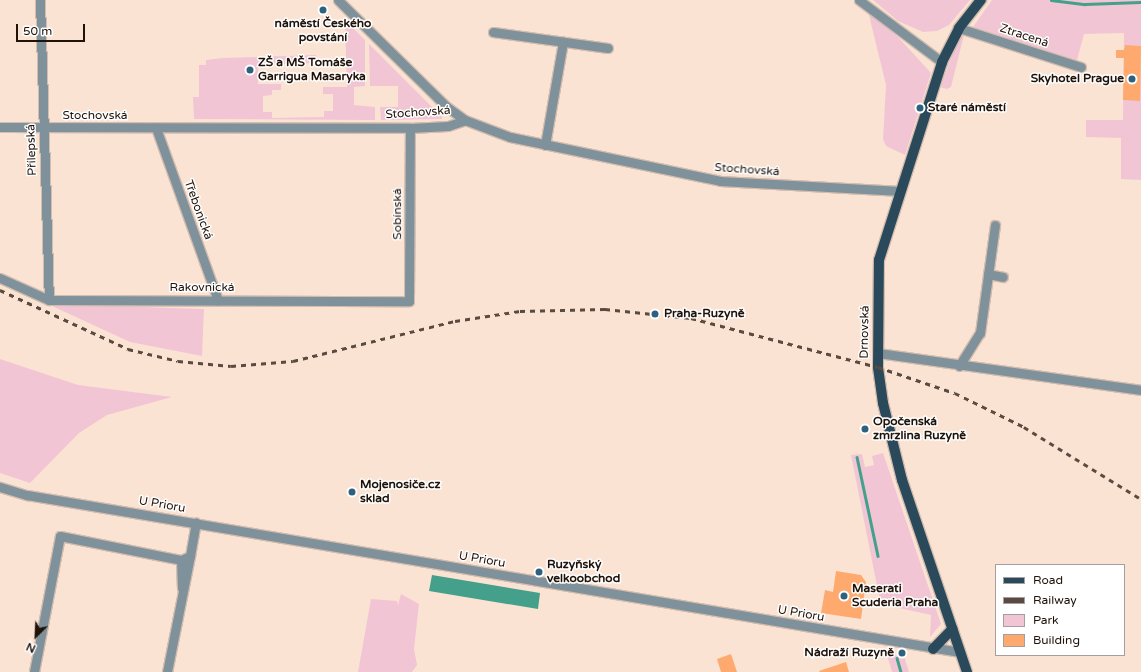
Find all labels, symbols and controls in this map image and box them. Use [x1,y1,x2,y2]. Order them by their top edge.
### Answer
marker: náměstí Českého povstání [318,5,328,15]
scale bar [18,16,87,42]
place label: náměstí Českého povstání [275,17,371,45]
street label: Ztracená [998,21,1050,51]
text: 50 m [23,24,52,38]
place label: ZŠ a MŠ Tomáše Garrigua Masaryka [258,56,366,84]
marker: ZŠ a MŠ Tomáše Garrigua Masaryka [245,65,255,75]
place label: Skyhotel Prague [1031,72,1124,86]
marker: Skyhotel Prague [1127,74,1137,84]
place label: Staré náměstí [928,101,1006,115]
marker: Staré náměstí [915,103,925,113]
street label: Stochovská [385,104,451,122]
street label: Stochovská [62,109,128,123]
street label: Přílepská [24,124,40,176]
street label: Stochovská [714,161,780,179]
street label: Třebonická [181,178,215,242]
street label: Sobínská [391,188,405,240]
street label: Rakovnická [169,281,235,295]
street label: Drnovská [857,305,873,359]
place label: Praha-Ruzyně [664,307,745,321]
marker: Praha-Ruzyně [649,308,661,320]
place label: Opočenská zmrzlina Ruzyně [873,415,966,443]
marker: Opočenská zmrzlina Ruzyně [860,424,870,434]
place label: Mojenosiče.cz sklad [360,478,440,506]
marker: Mojenosiče.cz sklad [347,487,357,497]
street label: U Prioru [138,494,186,516]
street label: U Prioru [458,549,506,571]
place label: Ruzyňský velkoobchod [547,558,620,586]
legend [995,564,1125,656]
marker: Ruzyňský velkoobchod [534,567,544,577]
text: Road [1033,573,1063,587]
place label: Maserati Scuderia Praha [852,582,938,610]
marker: Maserati Scuderia Praha [839,591,849,601]
text: Railway [1033,593,1077,607]
street label: U Prioru [777,603,825,625]
text: Park [1033,613,1059,627]
north arrow [16,616,56,656]
text: Building [1033,633,1080,647]
text: N [24,640,38,655]
place label: Nádraží Ruzyně [804,646,894,660]
marker: Nádraží Ruzyně [897,648,907,658]

